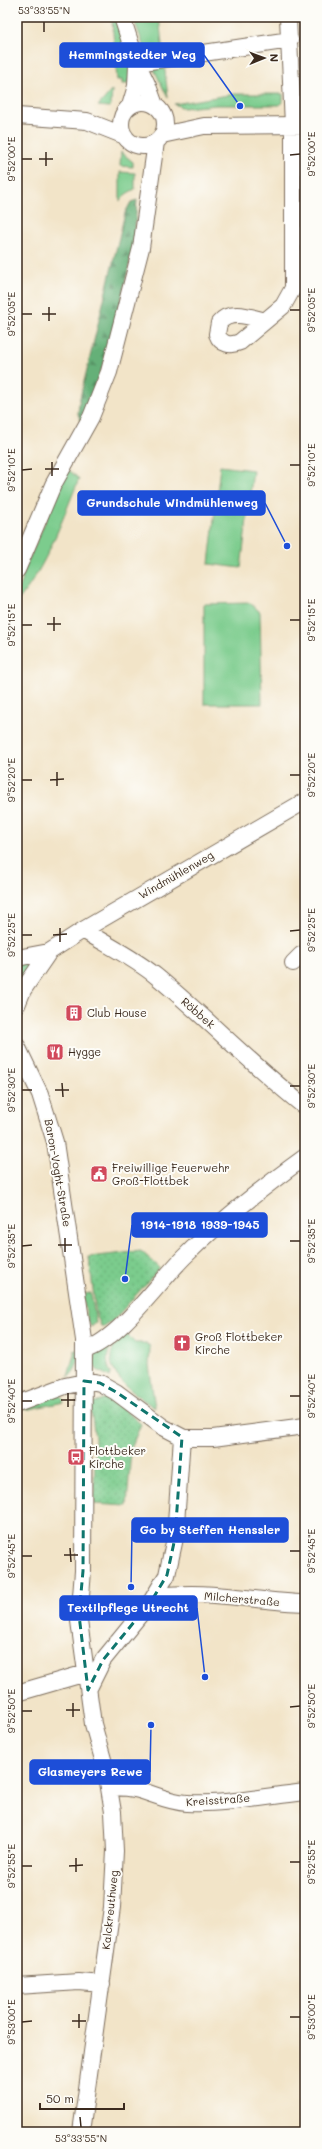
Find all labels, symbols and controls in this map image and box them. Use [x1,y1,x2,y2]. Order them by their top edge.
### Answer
text: 53°33'55"N [18,3,70,17]
north arrow [244,38,284,78]
callout: Hemmingstedter Weg [60,43,204,67]
text: Hemmingstedter Weg [68,46,196,62]
text: N [267,54,282,62]
text: 9°52'00"E [304,131,318,176]
text: 9°52'00"E [4,136,18,181]
text: 9°52'05"E [304,287,318,332]
text: 9°52'05"E [4,291,18,336]
text: 9°52'10"E [304,443,318,487]
text: 9°52'10"E [4,448,18,492]
callout: Grundschule Windmühlenweg [78,491,265,515]
text: Grundschule Windmühlenweg [86,494,258,510]
text: 9°52'15"E [304,598,318,641]
text: 9°52'15"E [4,603,18,646]
text: 9°52'20"E [304,753,318,797]
text: 9°52'20"E [4,758,18,802]
street label: Windmühlenweg [135,847,216,902]
text: 9°52'25"E [304,908,318,952]
text: 9°52'25"E [4,913,18,957]
street label: Röbbek [178,994,219,1032]
building icon: Club House [64,1003,84,1023]
place label: Club House [87,1005,147,1020]
restaurant icon: Hygge [45,1042,65,1062]
place label: Hygge [68,1044,101,1059]
text: 9°52'30"E [304,1063,318,1108]
text: 9°52'30"E [4,1067,18,1112]
street label: Baron-Voght-Straße [42,1118,75,1228]
place label: Freiwillige Feuerwehr Groß-Flottbek [112,1160,230,1188]
public building icon: Freiwillige Feuerwehr Groß-Flottbek [89,1164,109,1184]
callout: 1914-1918 1939-1945 [132,1213,267,1237]
text: 1914-1918 1939-1945 [140,1216,260,1232]
text: 9°52'35"E [304,1219,318,1263]
text: 9°52'35"E [4,1224,18,1268]
place label: Groß Flottbeker Kirche [195,1329,283,1357]
church icon: Groß Flottbeker Kirche [172,1333,192,1353]
text: 9°52'40"E [304,1373,318,1418]
text: 9°52'40"E [4,1378,18,1423]
place label: Flottbeker Kirche [89,1443,146,1471]
bus stop icon: Flottbeker Kirche [66,1447,86,1467]
callout: Go by Steffen Henssler [132,1518,288,1542]
text: Go by Steffen Henssler [140,1521,280,1537]
text: 9°52'45"E [304,1529,318,1573]
text: 9°52'45"E [4,1534,18,1578]
street label: Milcherstraße [203,1588,281,1609]
callout: Textilpflege Utrecht [60,1596,197,1620]
text: Textilpflege Utrecht [67,1599,189,1615]
text: 9°52'50"E [304,1683,318,1728]
text: 9°52'50"E [4,1688,18,1733]
callout: Glasmeyers Rewe [30,1760,150,1784]
text: Glasmeyers Rewe [38,1763,142,1779]
street label: Kreisstraße [185,1790,251,1809]
text: 9°52'55"E [304,1840,318,1884]
text: 9°52'55"E [4,1844,18,1888]
street label: Kalckreuthweg [98,1870,121,1950]
text: 9°53'00"E [304,1994,318,2040]
text: 9°53'00"E [4,1999,18,2045]
scale bar [40,2085,124,2111]
text: 50 m [46,2090,74,2106]
text: 53°33'55"N [55,2131,107,2145]

